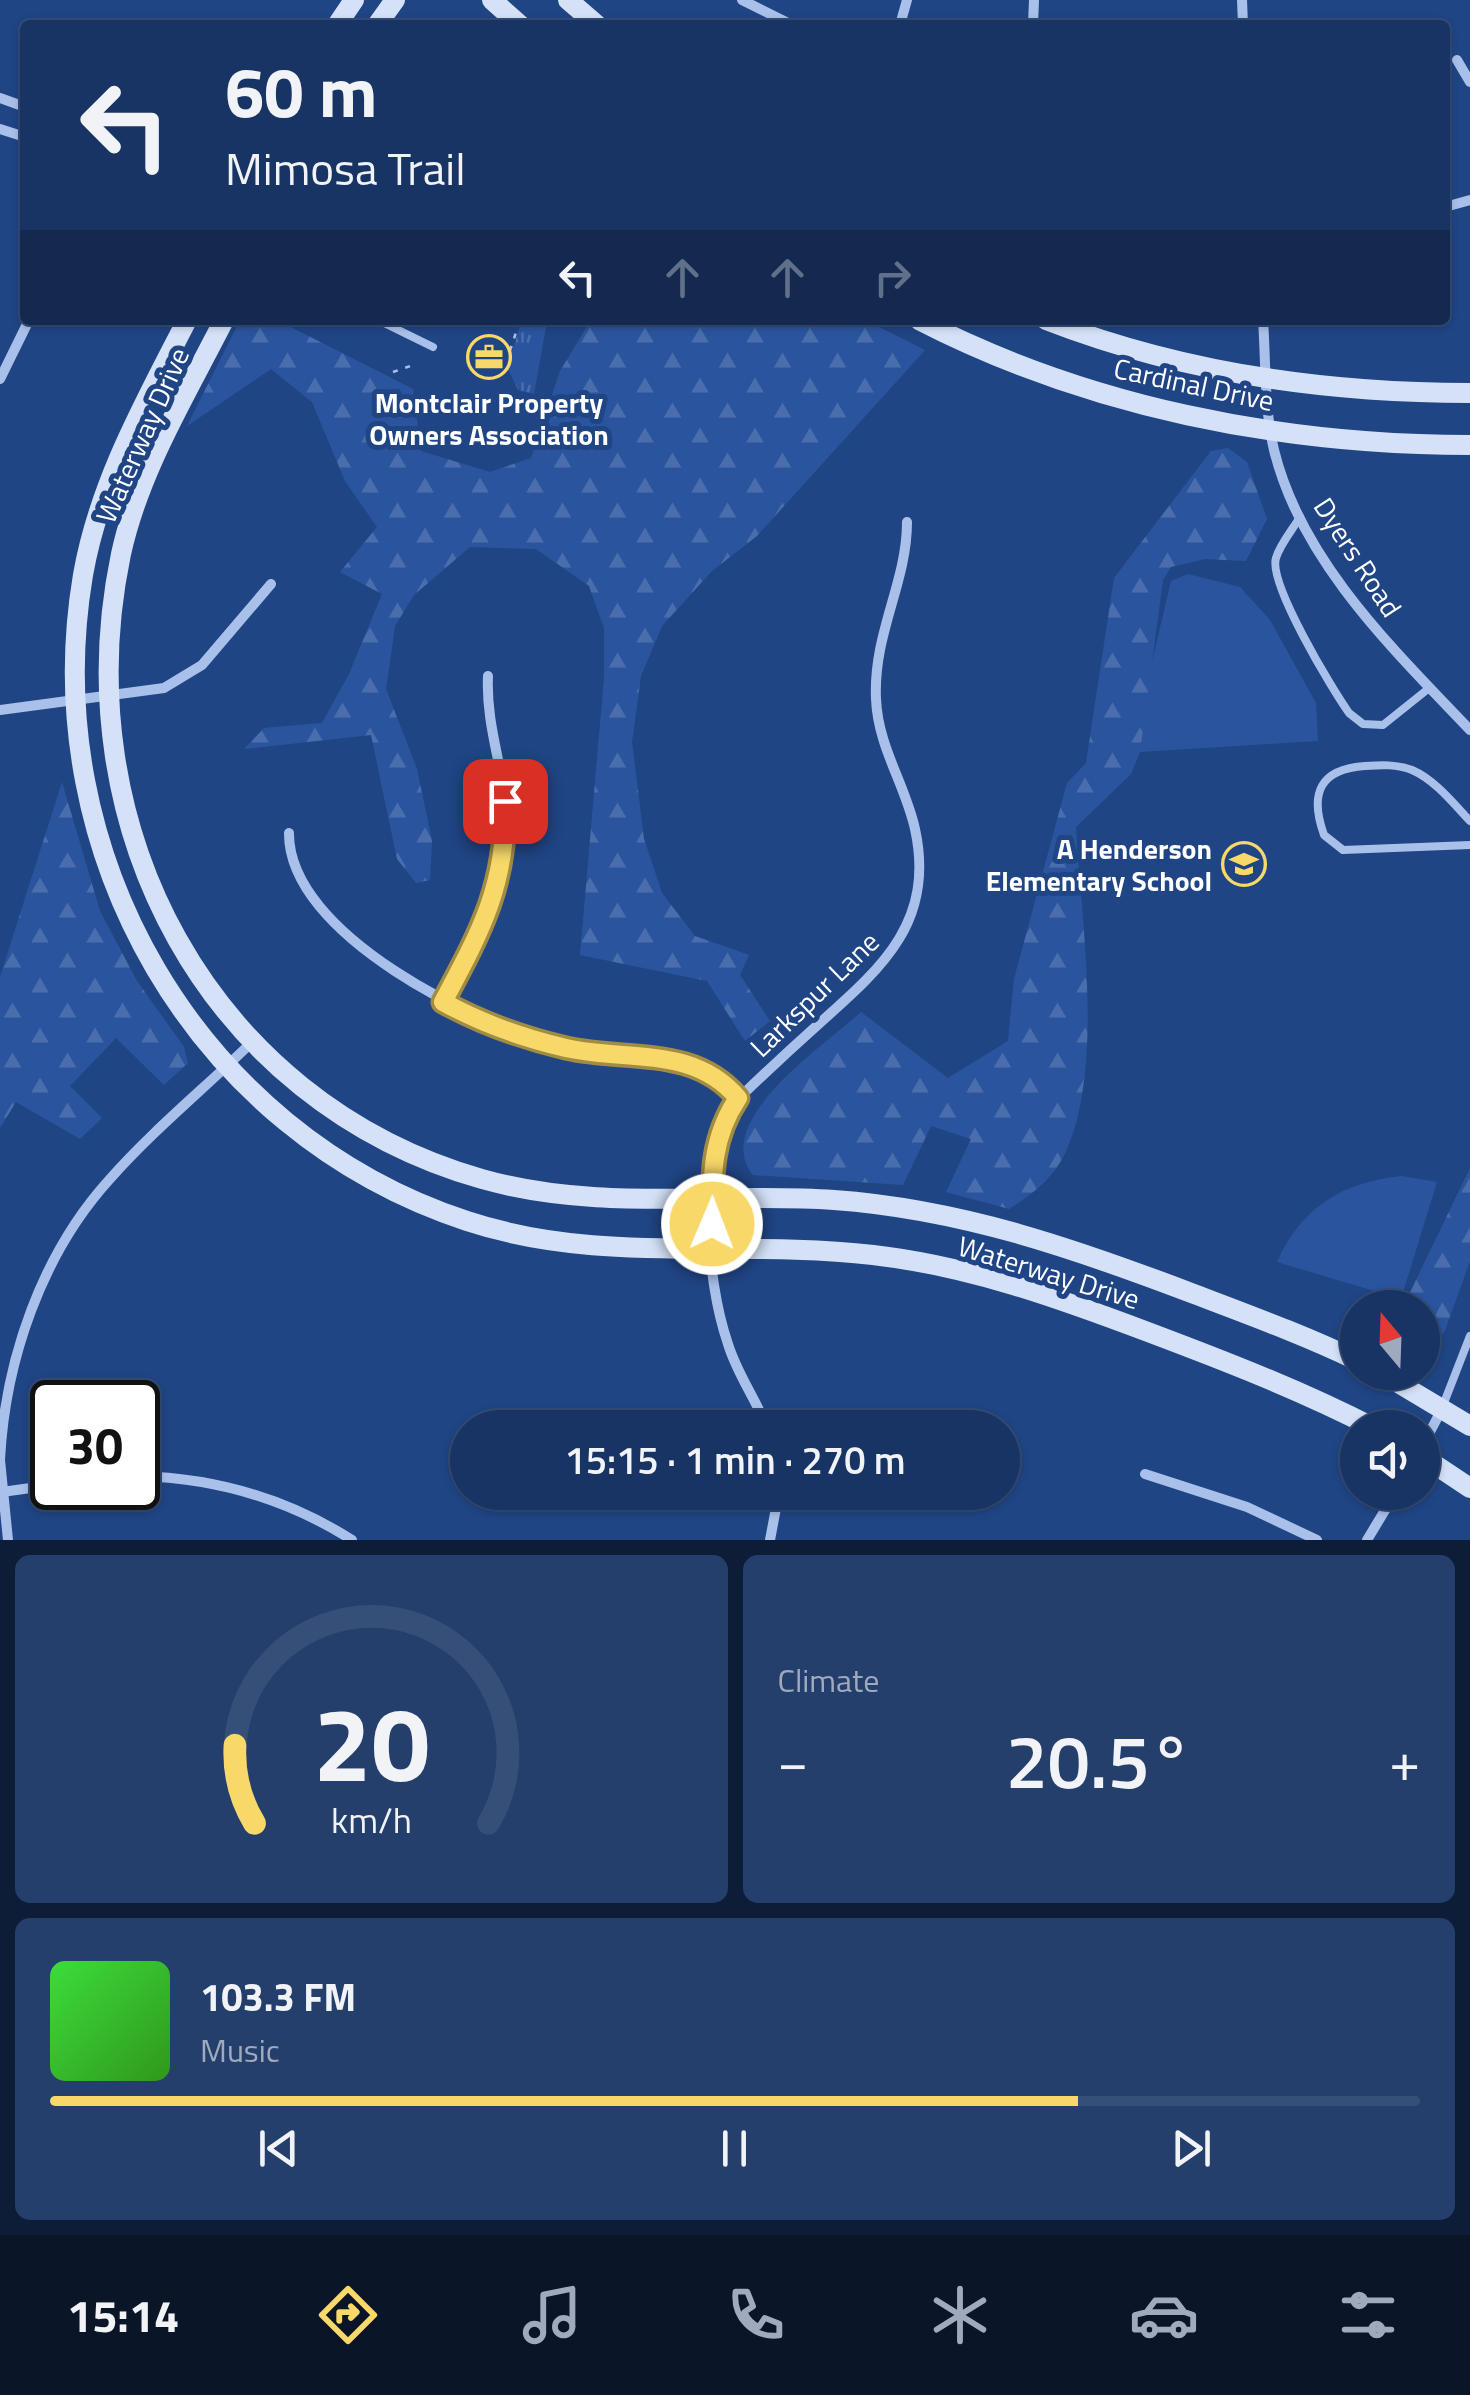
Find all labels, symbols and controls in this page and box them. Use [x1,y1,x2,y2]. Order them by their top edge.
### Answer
text: 60 m [225,38,378,144]
icon: left [60,60,190,190]
text: Mimosa Trail [225,134,466,202]
icon: left [550,250,605,305]
icon: ahead [655,250,710,305]
icon: ahead [760,250,815,305]
icon: right [865,250,920,305]
office icon: Montclair Property Owners Association [466,334,512,380]
street label: Waterway Drive [84,340,200,530]
street label: Cardinal Drive [1110,346,1278,422]
place label: Montclair Property Owners Association [369,381,609,456]
street label: Dyers Road [1303,489,1413,625]
pin [463,759,548,844]
icon: arrive [478,774,533,829]
place label: A Henderson Elementary School [986,827,1212,902]
school or university icon: A Henderson Elementary School [1221,841,1267,887]
street label: Larkspur Lane [739,921,889,1067]
position arrow [660,1172,764,1276]
street label: Waterway Drive [953,1224,1145,1320]
north arrow [1340,1290,1440,1390]
map controls [1340,1290,1440,1510]
speed limit sign: 30 [30,1380,160,1510]
button: sound [1340,1410,1440,1510]
text: 15:15 · 1 min · 270 m [564,1431,906,1489]
text: Climate [778,1656,879,1704]
text: 20 [313,1663,429,1821]
text: 20.5° [1006,1703,1192,1817]
text: − [778,1719,808,1802]
text: + [1389,1719,1420,1802]
text: km/h [331,1792,412,1847]
text: 103.3 FM [200,1968,356,2026]
text: Music [200,2026,280,2074]
icon: previous [251,2121,306,2176]
icon: pause [707,2121,762,2176]
icon: next [1164,2121,1219,2176]
icon: directions [313,2280,383,2350]
icon: music [517,2280,587,2350]
icon: phone [721,2280,791,2350]
icon: climate [925,2280,995,2350]
icon: car [1129,2280,1199,2350]
icon: filters [1333,2280,1403,2350]
text: 15:14 [67,2281,179,2349]

